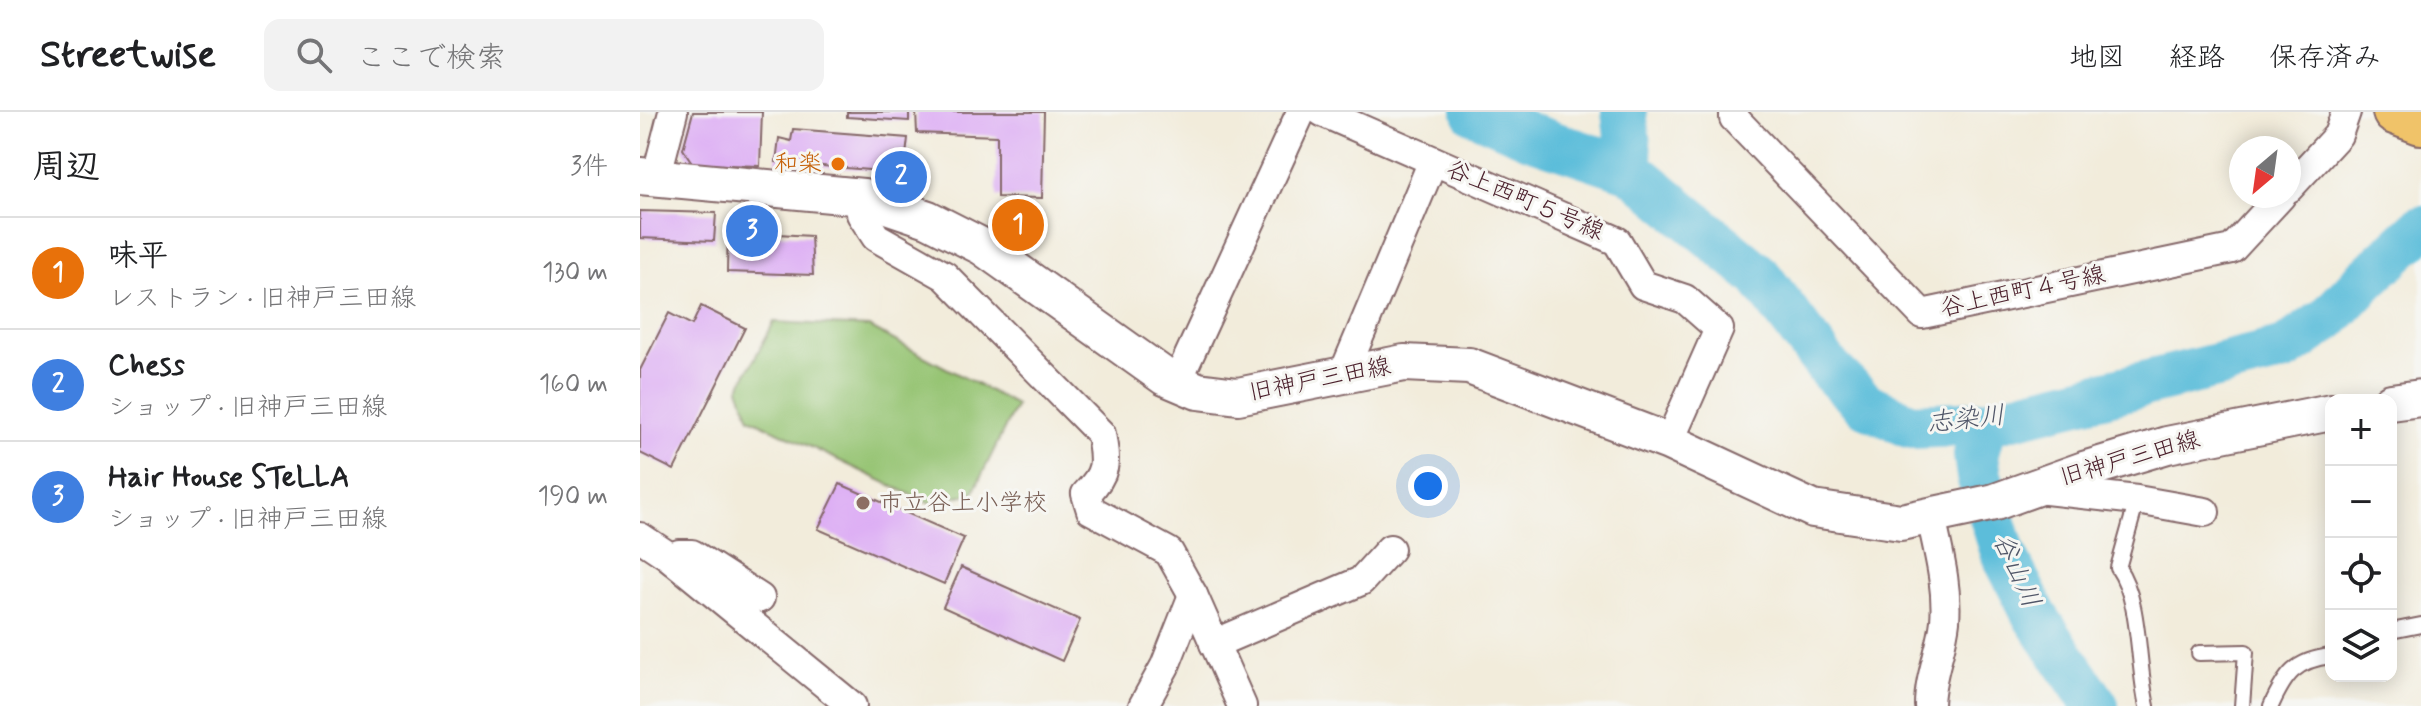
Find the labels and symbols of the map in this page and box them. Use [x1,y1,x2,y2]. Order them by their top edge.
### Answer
north arrow [2229,136,2301,208]
pin: 2 [875,147,927,207]
place label: 和楽 [774,149,822,180]
street label: 谷上西町５号線 [1442,154,1608,248]
marker: 和楽 [829,155,847,173]
pin: 1 [992,195,1044,255]
pin: 3 [726,201,778,261]
street label: 谷上西町４号線 [1938,259,2108,325]
street label: 旧神戸三田線 [1246,351,1394,409]
water label: 志染川 [1925,399,2007,441]
street label: 旧神戸三田線 [2057,424,2203,494]
your location [1408,466,1448,506]
place label: 市立谷上小学校 [879,488,1047,519]
marker: 市立谷上小学校 [854,494,872,512]
water label: 谷山川 [1985,528,2047,614]

